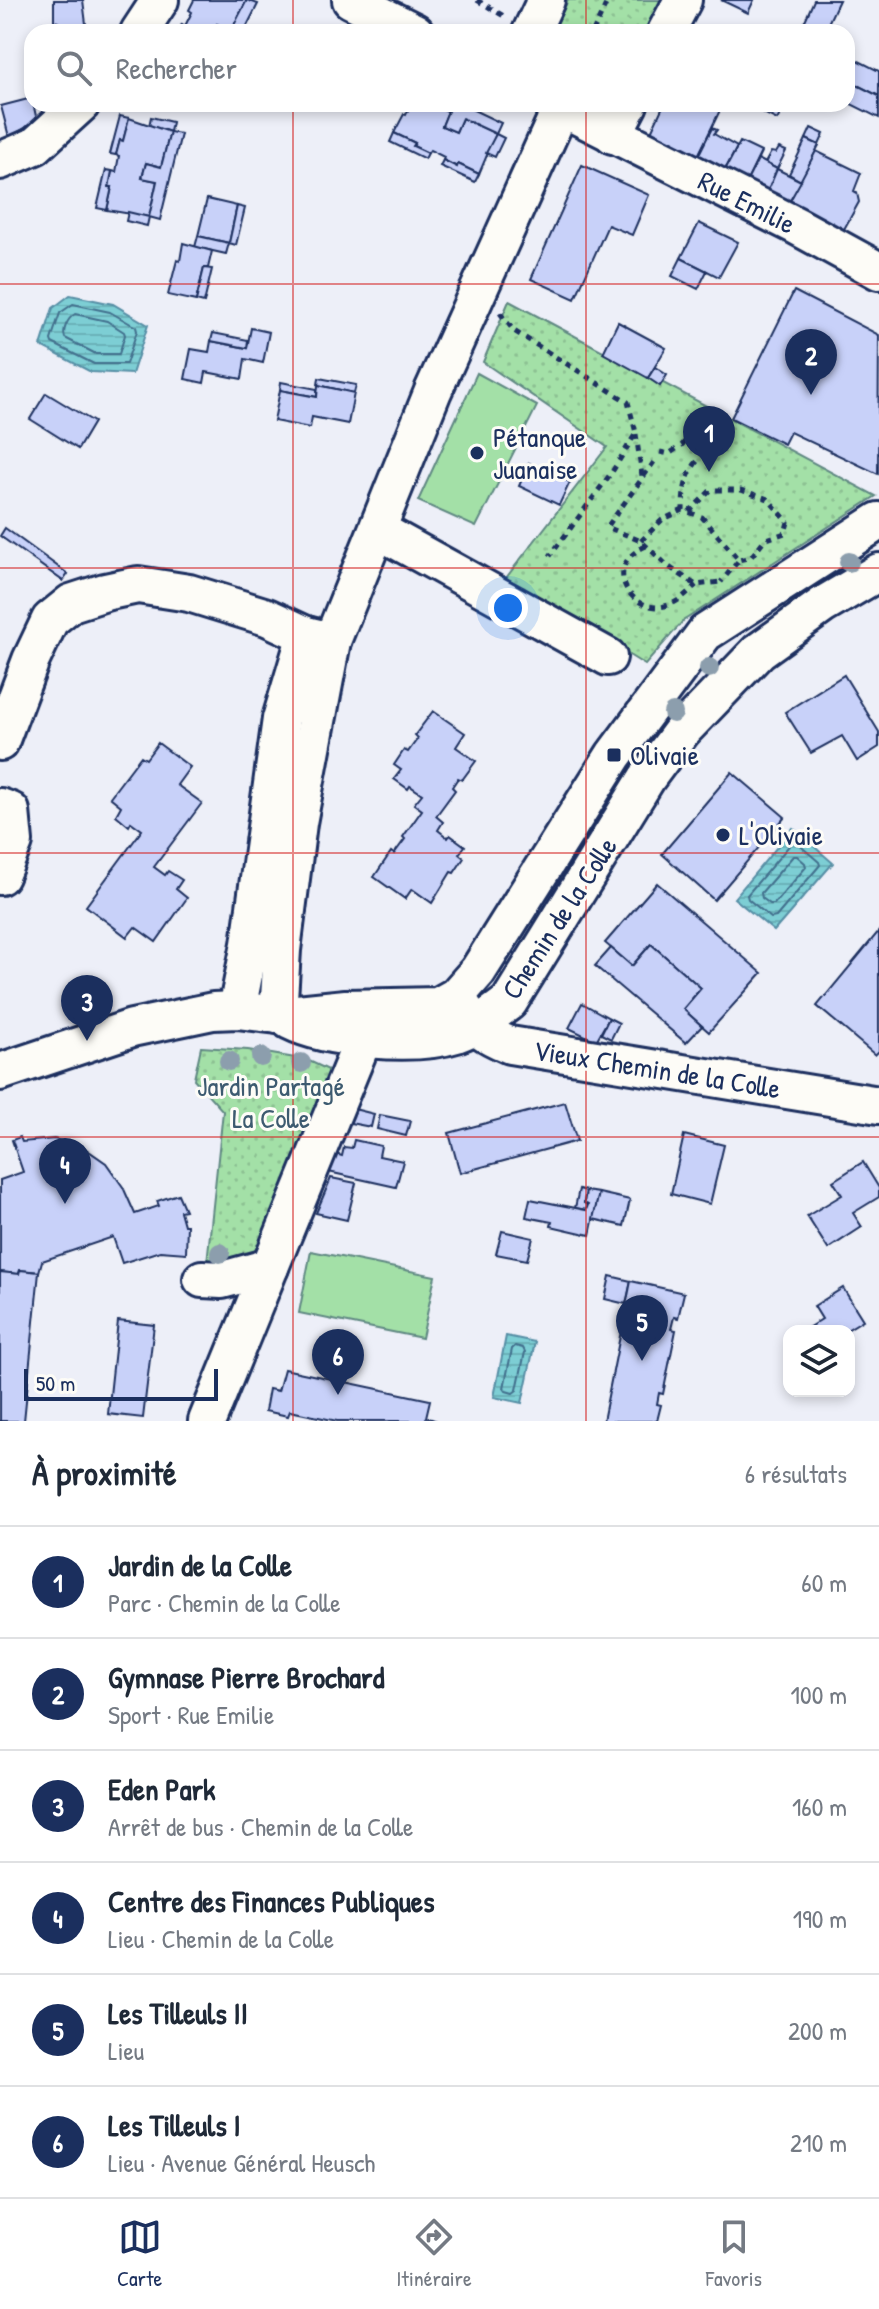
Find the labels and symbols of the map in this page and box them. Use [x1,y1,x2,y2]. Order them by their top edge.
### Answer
street label: Rue Emilie [692,161,802,243]
pin: 2 [785,329,837,395]
pin: 1 [683,406,735,472]
place label: Pétanque Juanaise [493,418,586,488]
marker: Pétanque Juanaise [468,444,486,462]
your location [488,588,528,628]
place label: Olivaie [630,736,699,774]
marker: Olivaie [605,746,623,764]
place label: L'Olivaie [739,816,823,854]
marker: L'Olivaie [714,826,732,844]
street label: Chemin de la Colle [492,830,626,1006]
pin: 3 [61,975,113,1041]
street label: Vieux Chemin de la Colle [531,1031,783,1107]
park label: Jardin Partagé La Colle [197,1067,345,1137]
pin: 4 [39,1138,91,1204]
pin: 5 [616,1295,668,1361]
pin: 6 [312,1329,364,1395]
scale bar [24,1365,218,1401]

